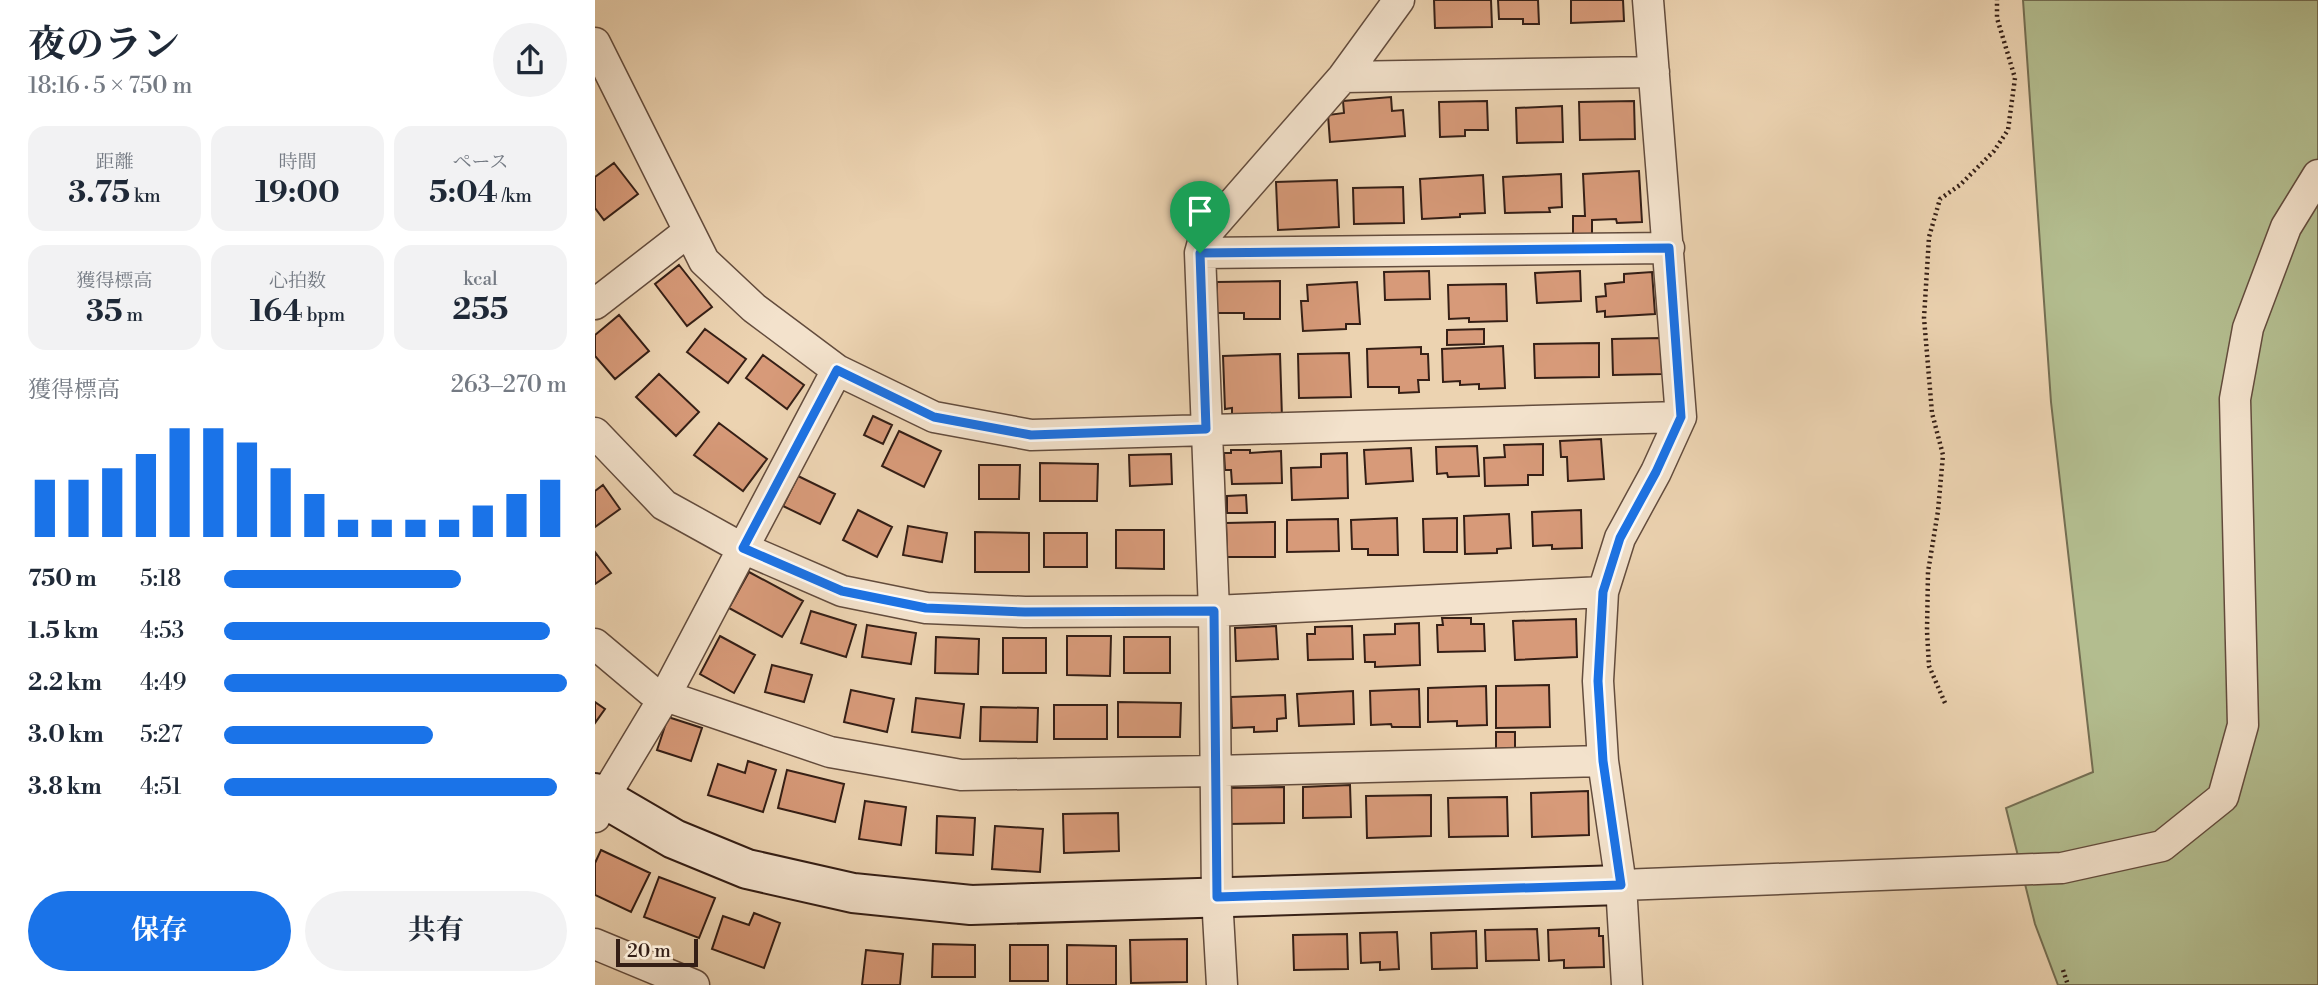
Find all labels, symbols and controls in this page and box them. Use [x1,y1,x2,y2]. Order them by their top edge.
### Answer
text: 夜のラン [28,22,180,69]
button: share [493,23,567,97]
text: 18:16 · 5 × 750 m [28,72,192,100]
text: 距離 [95,150,134,174]
text: 時間 [278,150,317,174]
text: ペース [452,150,509,174]
text: 3.75 [68,174,130,212]
text: 19:00 [255,174,340,212]
text: 5:04 [429,174,498,212]
pin [1170,181,1230,253]
text: km [130,184,161,208]
text: /km [498,184,532,208]
icon: arrive [1181,192,1219,230]
text: kcal [463,267,498,291]
text: 獲得標高 [76,269,153,293]
text: 心拍数 [269,269,326,293]
text: 255 [453,291,508,329]
text: 35 [86,293,123,331]
text: 164 [250,293,303,331]
text: m [123,303,143,327]
text: bpm [303,303,345,327]
text: 263–270 m [451,371,567,399]
text: 獲得標高 [28,376,120,404]
text: 750 m [28,565,97,593]
text: 5:18 [140,565,181,593]
text: 1.5 km [28,617,99,645]
text: 4:53 [140,617,184,645]
text: 2.2 km [28,669,102,697]
text: 4:49 [140,669,187,697]
text: 3.0 km [28,721,104,749]
text: 5:27 [140,721,182,749]
text: 3.8 km [28,773,102,801]
text: 4:51 [140,773,181,801]
button: 保存 [28,891,291,971]
button: 共有 [305,891,567,971]
scale bar [616,936,698,968]
text: 20 m [627,939,671,963]

